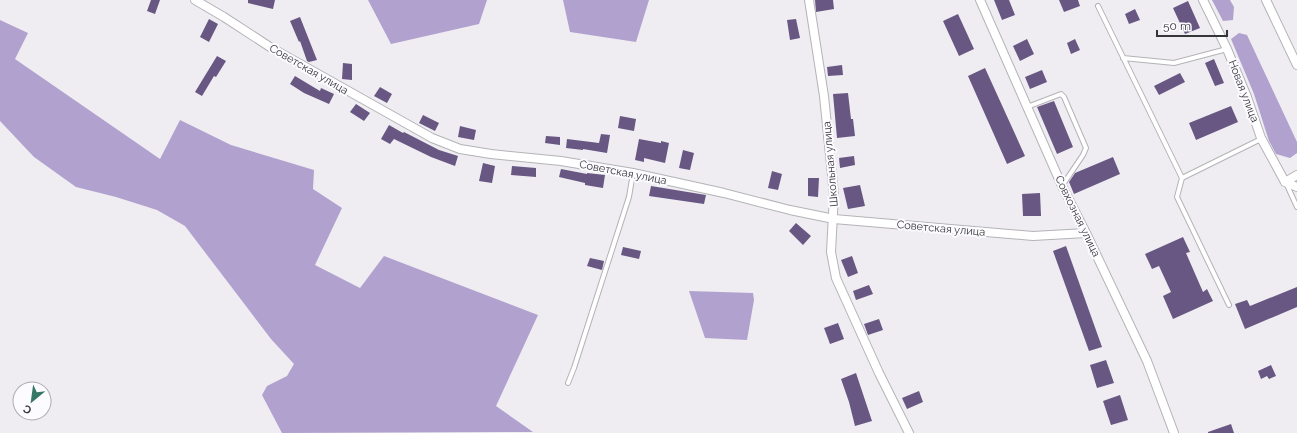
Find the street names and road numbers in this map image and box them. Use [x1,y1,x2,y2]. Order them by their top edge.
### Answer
street label: Советская улица [267,42,350,97]
street label: Новая улица [1226,58,1261,124]
street label: Школьная улица [820,121,841,207]
street label: Советская улица [578,158,668,187]
street label: Совхозная улица [1052,173,1103,259]
street label: Советская улица [896,218,986,239]

